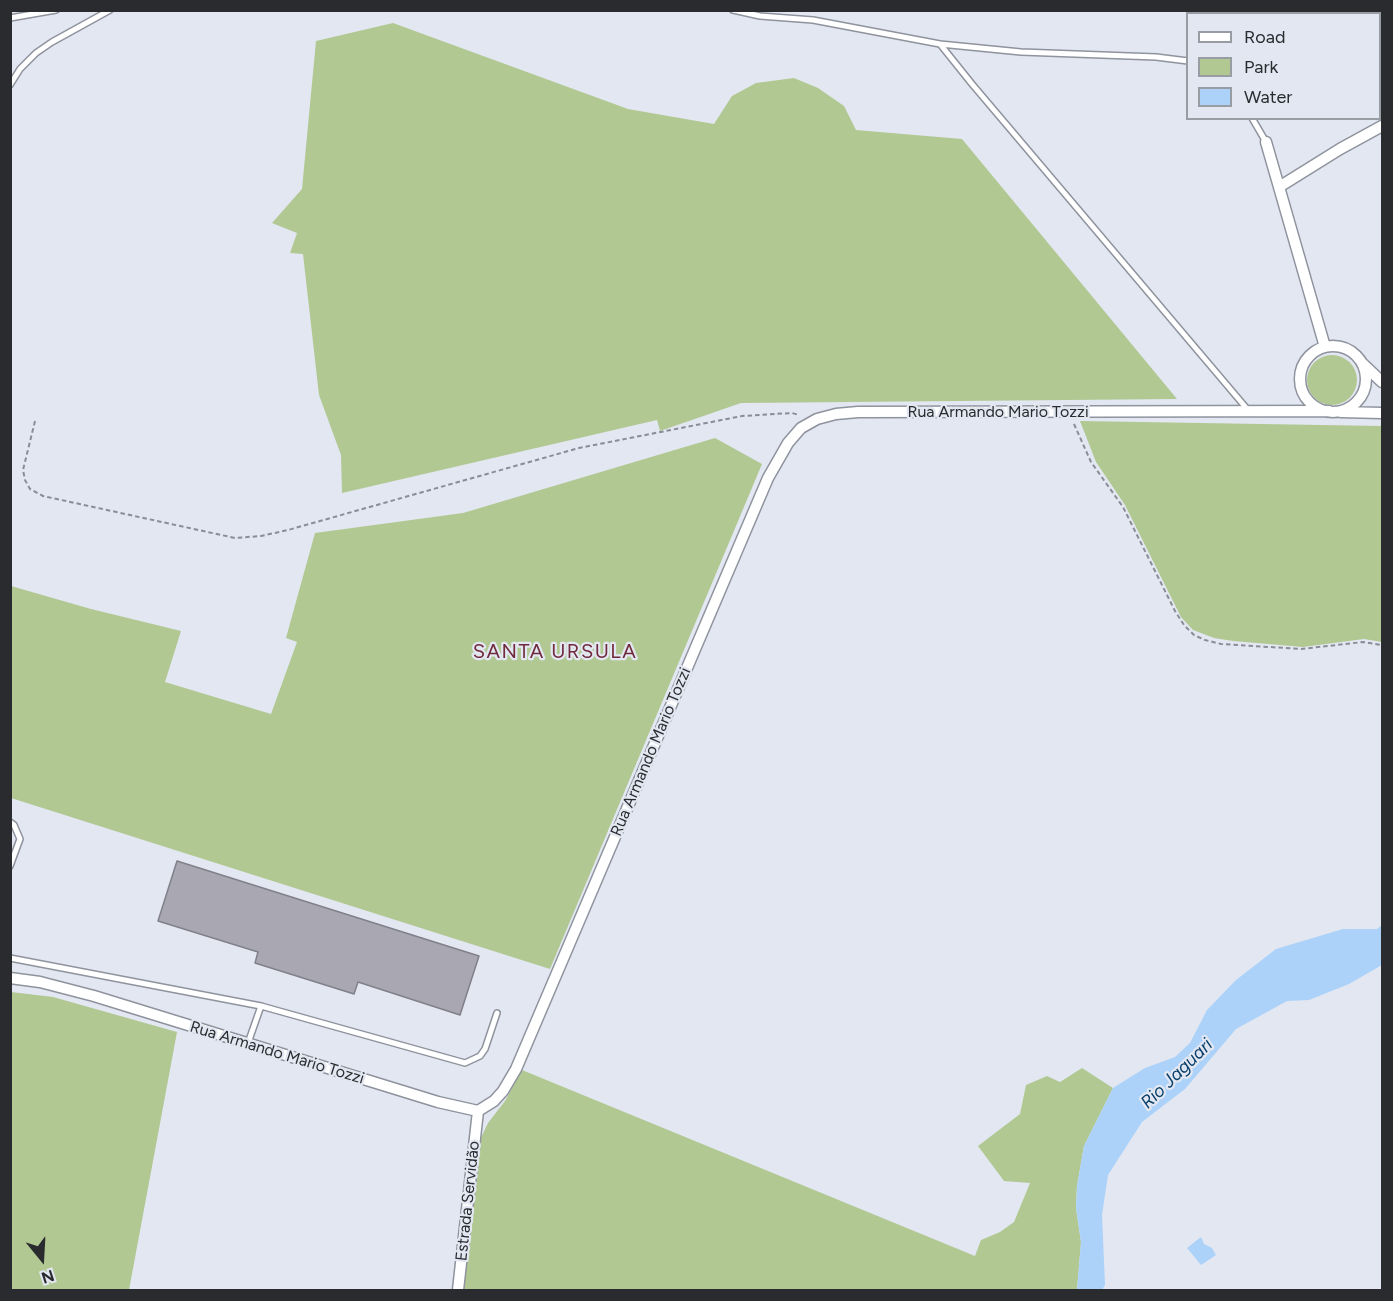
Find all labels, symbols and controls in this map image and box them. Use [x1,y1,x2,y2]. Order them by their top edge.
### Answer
legend [1186,12,1381,120]
text: Road [1244,26,1285,48]
text: Park [1244,56,1278,78]
text: Water [1244,86,1292,108]
street label: Rua Armando Mario Tozzi [907,402,1089,422]
district label: SANTA URSULA [473,640,637,664]
street label: Rua Armando Mario Tozzi [607,665,695,839]
street label: Rua Armando Mario Tozzi [188,1017,366,1089]
water label: Rio Jaguari [1137,1034,1217,1114]
street label: Estrada Servidão [452,1140,484,1262]
north arrow [12,1229,72,1289]
text: N [39,1266,57,1288]

